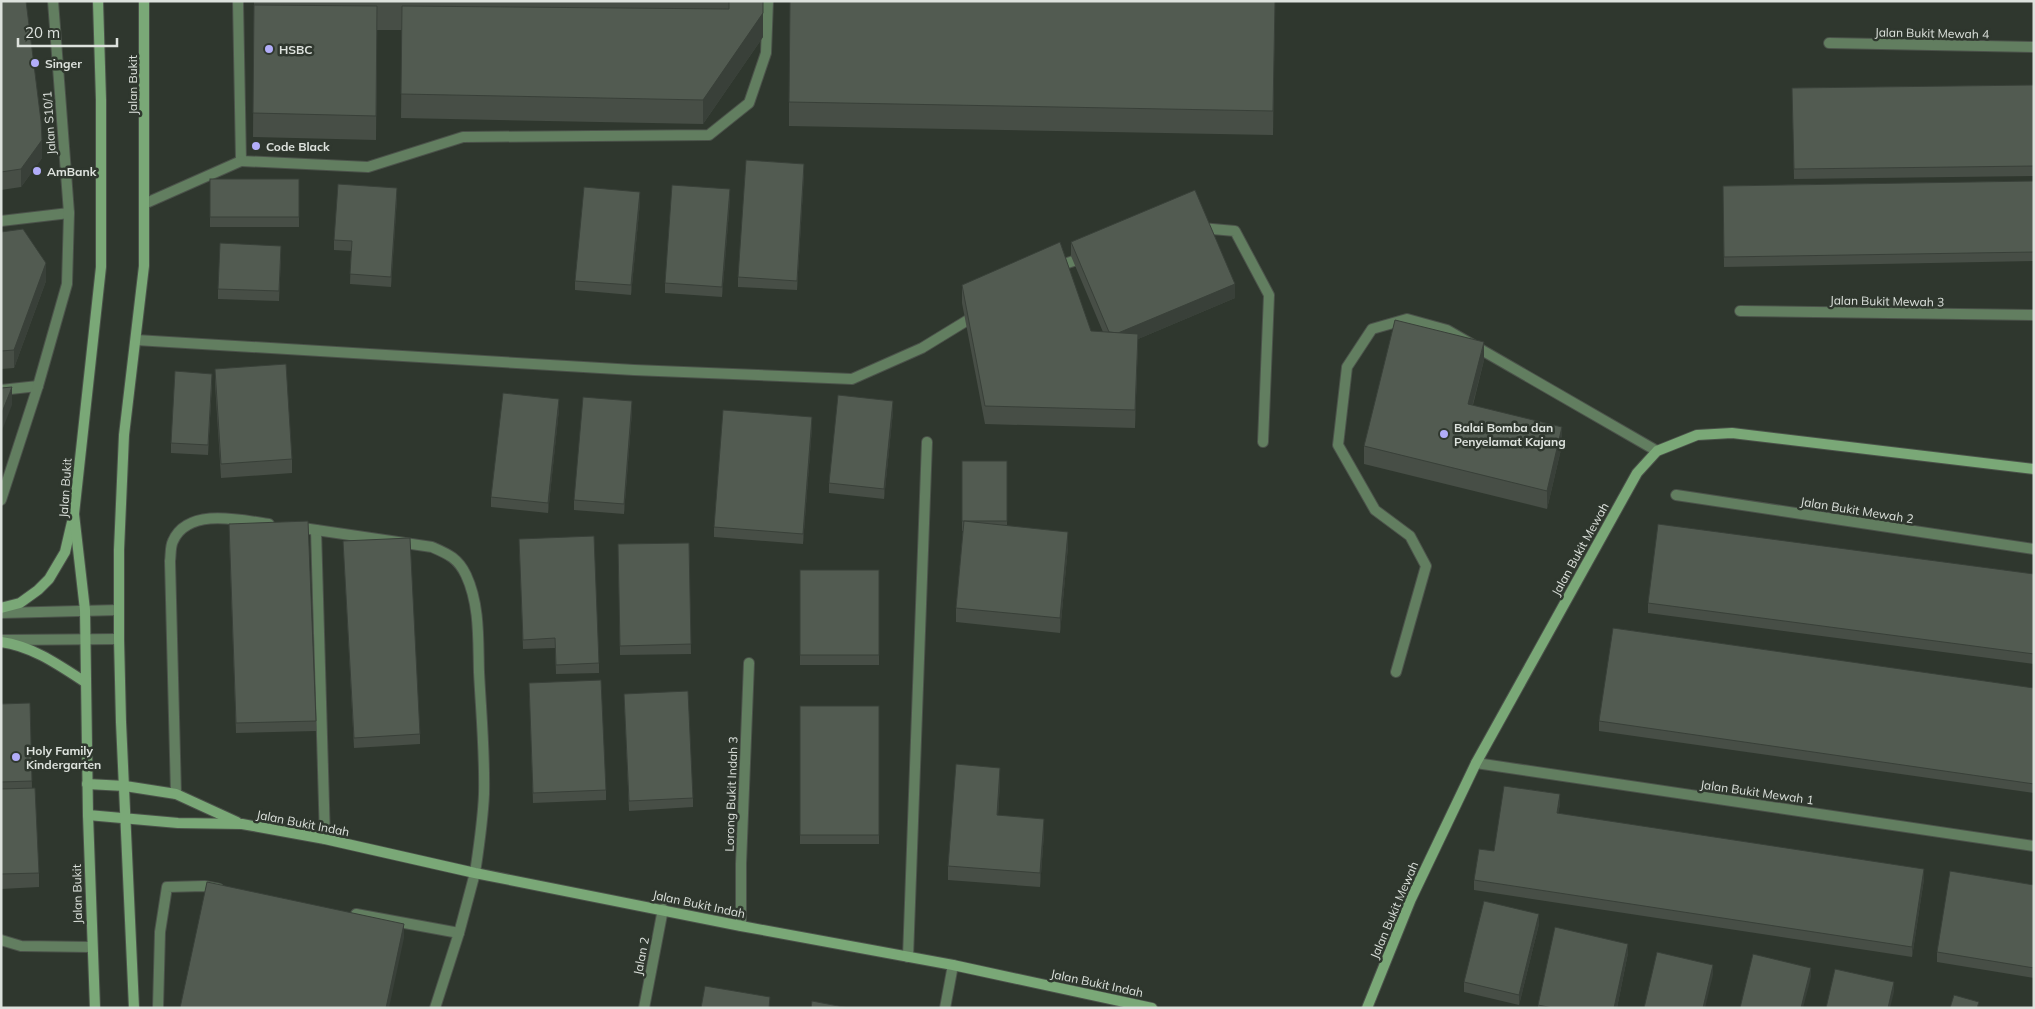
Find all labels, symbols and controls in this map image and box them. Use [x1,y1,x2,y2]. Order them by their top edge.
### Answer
scale bar [18,15,116,47]
text: 20 m [25,23,60,42]
street label: Jalan Bukit Mewah 4 [1875,25,1989,41]
place label: HSBC [279,42,313,57]
marker: HSBC [263,43,275,55]
street label: Jalan Bukit [125,55,140,115]
place label: Singer [45,56,82,71]
marker: Singer [29,57,41,69]
street label: Jalan S10/1 [39,91,59,155]
place label: Code Black [266,139,330,154]
marker: Code Black [250,140,262,152]
place label: AmBank [47,164,97,179]
marker: AmBank [31,165,43,177]
street label: Jalan Bukit Mewah 3 [1830,293,1944,309]
place label: Balai Bomba dan Penyelamat Kajang [1454,420,1566,449]
marker: Balai Bomba dan Penyelamat Kajang [1438,428,1450,440]
street label: Jalan Bukit [55,458,75,518]
street label: Jalan Bukit Mewah 2 [1799,494,1915,526]
street label: Jalan Bukit Mewah [1548,500,1612,598]
street label: Lorong Bukit Indah 3 [721,736,741,852]
place label: Holy Family Kindergarten [26,743,101,772]
marker: Holy Family Kindergarten [10,751,22,763]
street label: Jalan Bukit Mewah 1 [1699,777,1815,807]
street label: Jalan Bukit Indah [255,807,351,839]
street label: Jalan Bukit Mewah [1367,859,1421,961]
street label: Jalan Bukit [69,864,85,924]
street label: Jalan Bukit Indah [651,887,747,921]
street label: Jalan 2 [630,936,652,976]
street label: Jalan Bukit Indah [1049,966,1145,1000]

